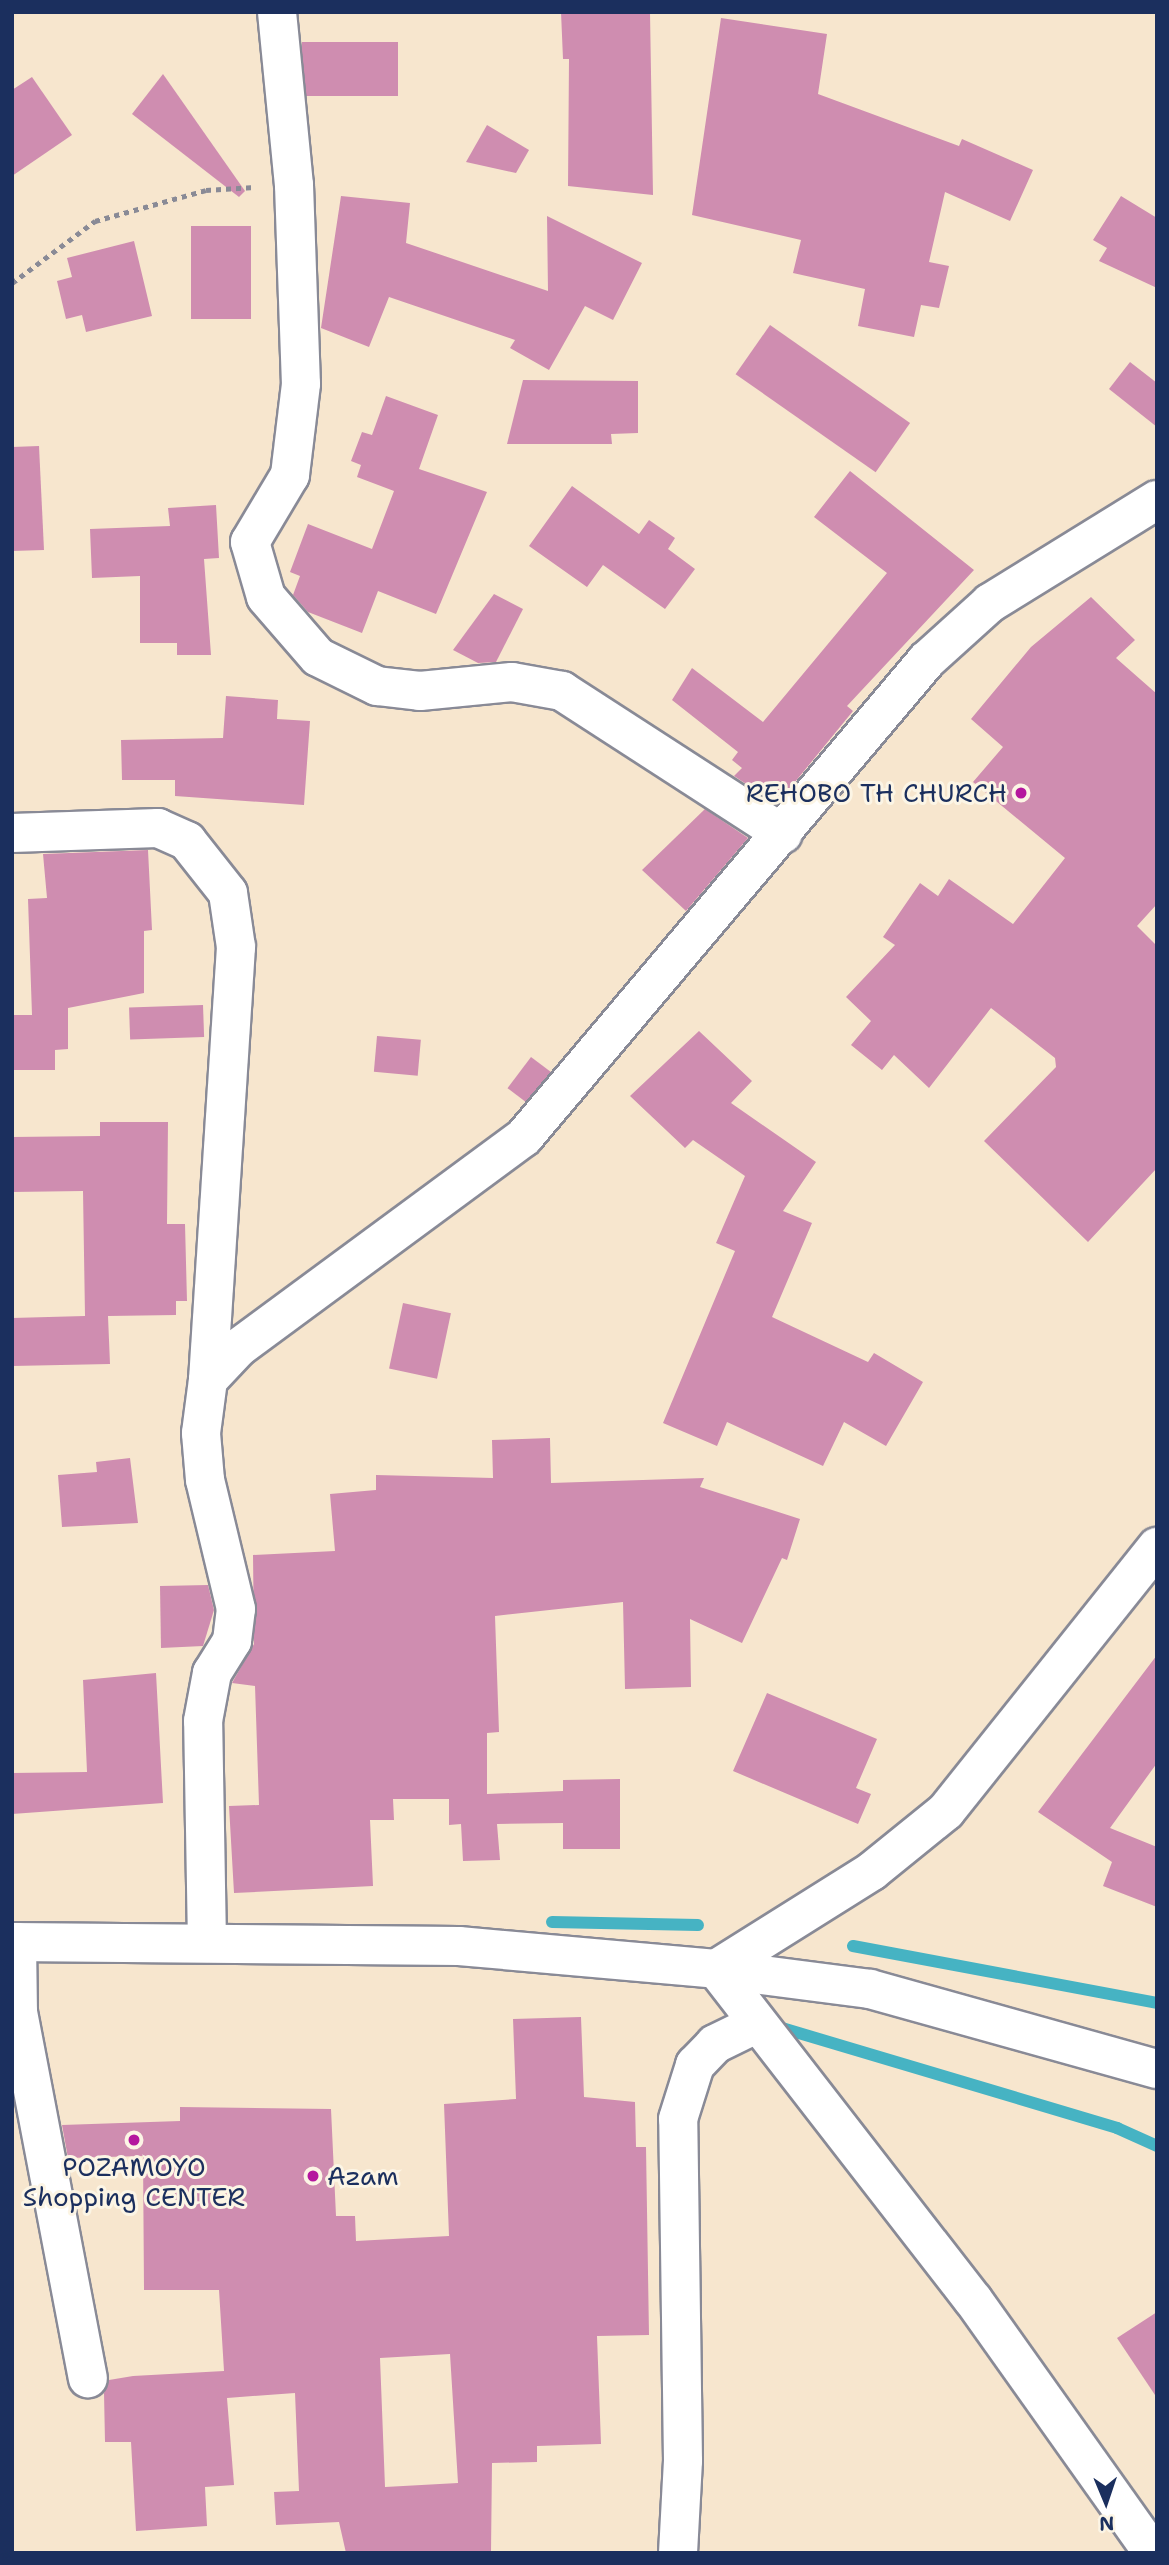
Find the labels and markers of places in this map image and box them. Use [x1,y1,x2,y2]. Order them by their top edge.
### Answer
place label: REHOBO TH CHURCH [746,777,1007,809]
marker: REHOBO TH CHURCH [1013,785,1029,801]
marker: POZAMOYO Shopping CENTER [126,2132,142,2148]
place label: POZAMOYO Shopping CENTER [23,2151,245,2212]
place label: Azam [327,2160,399,2192]
marker: Azam [305,2168,321,2184]

